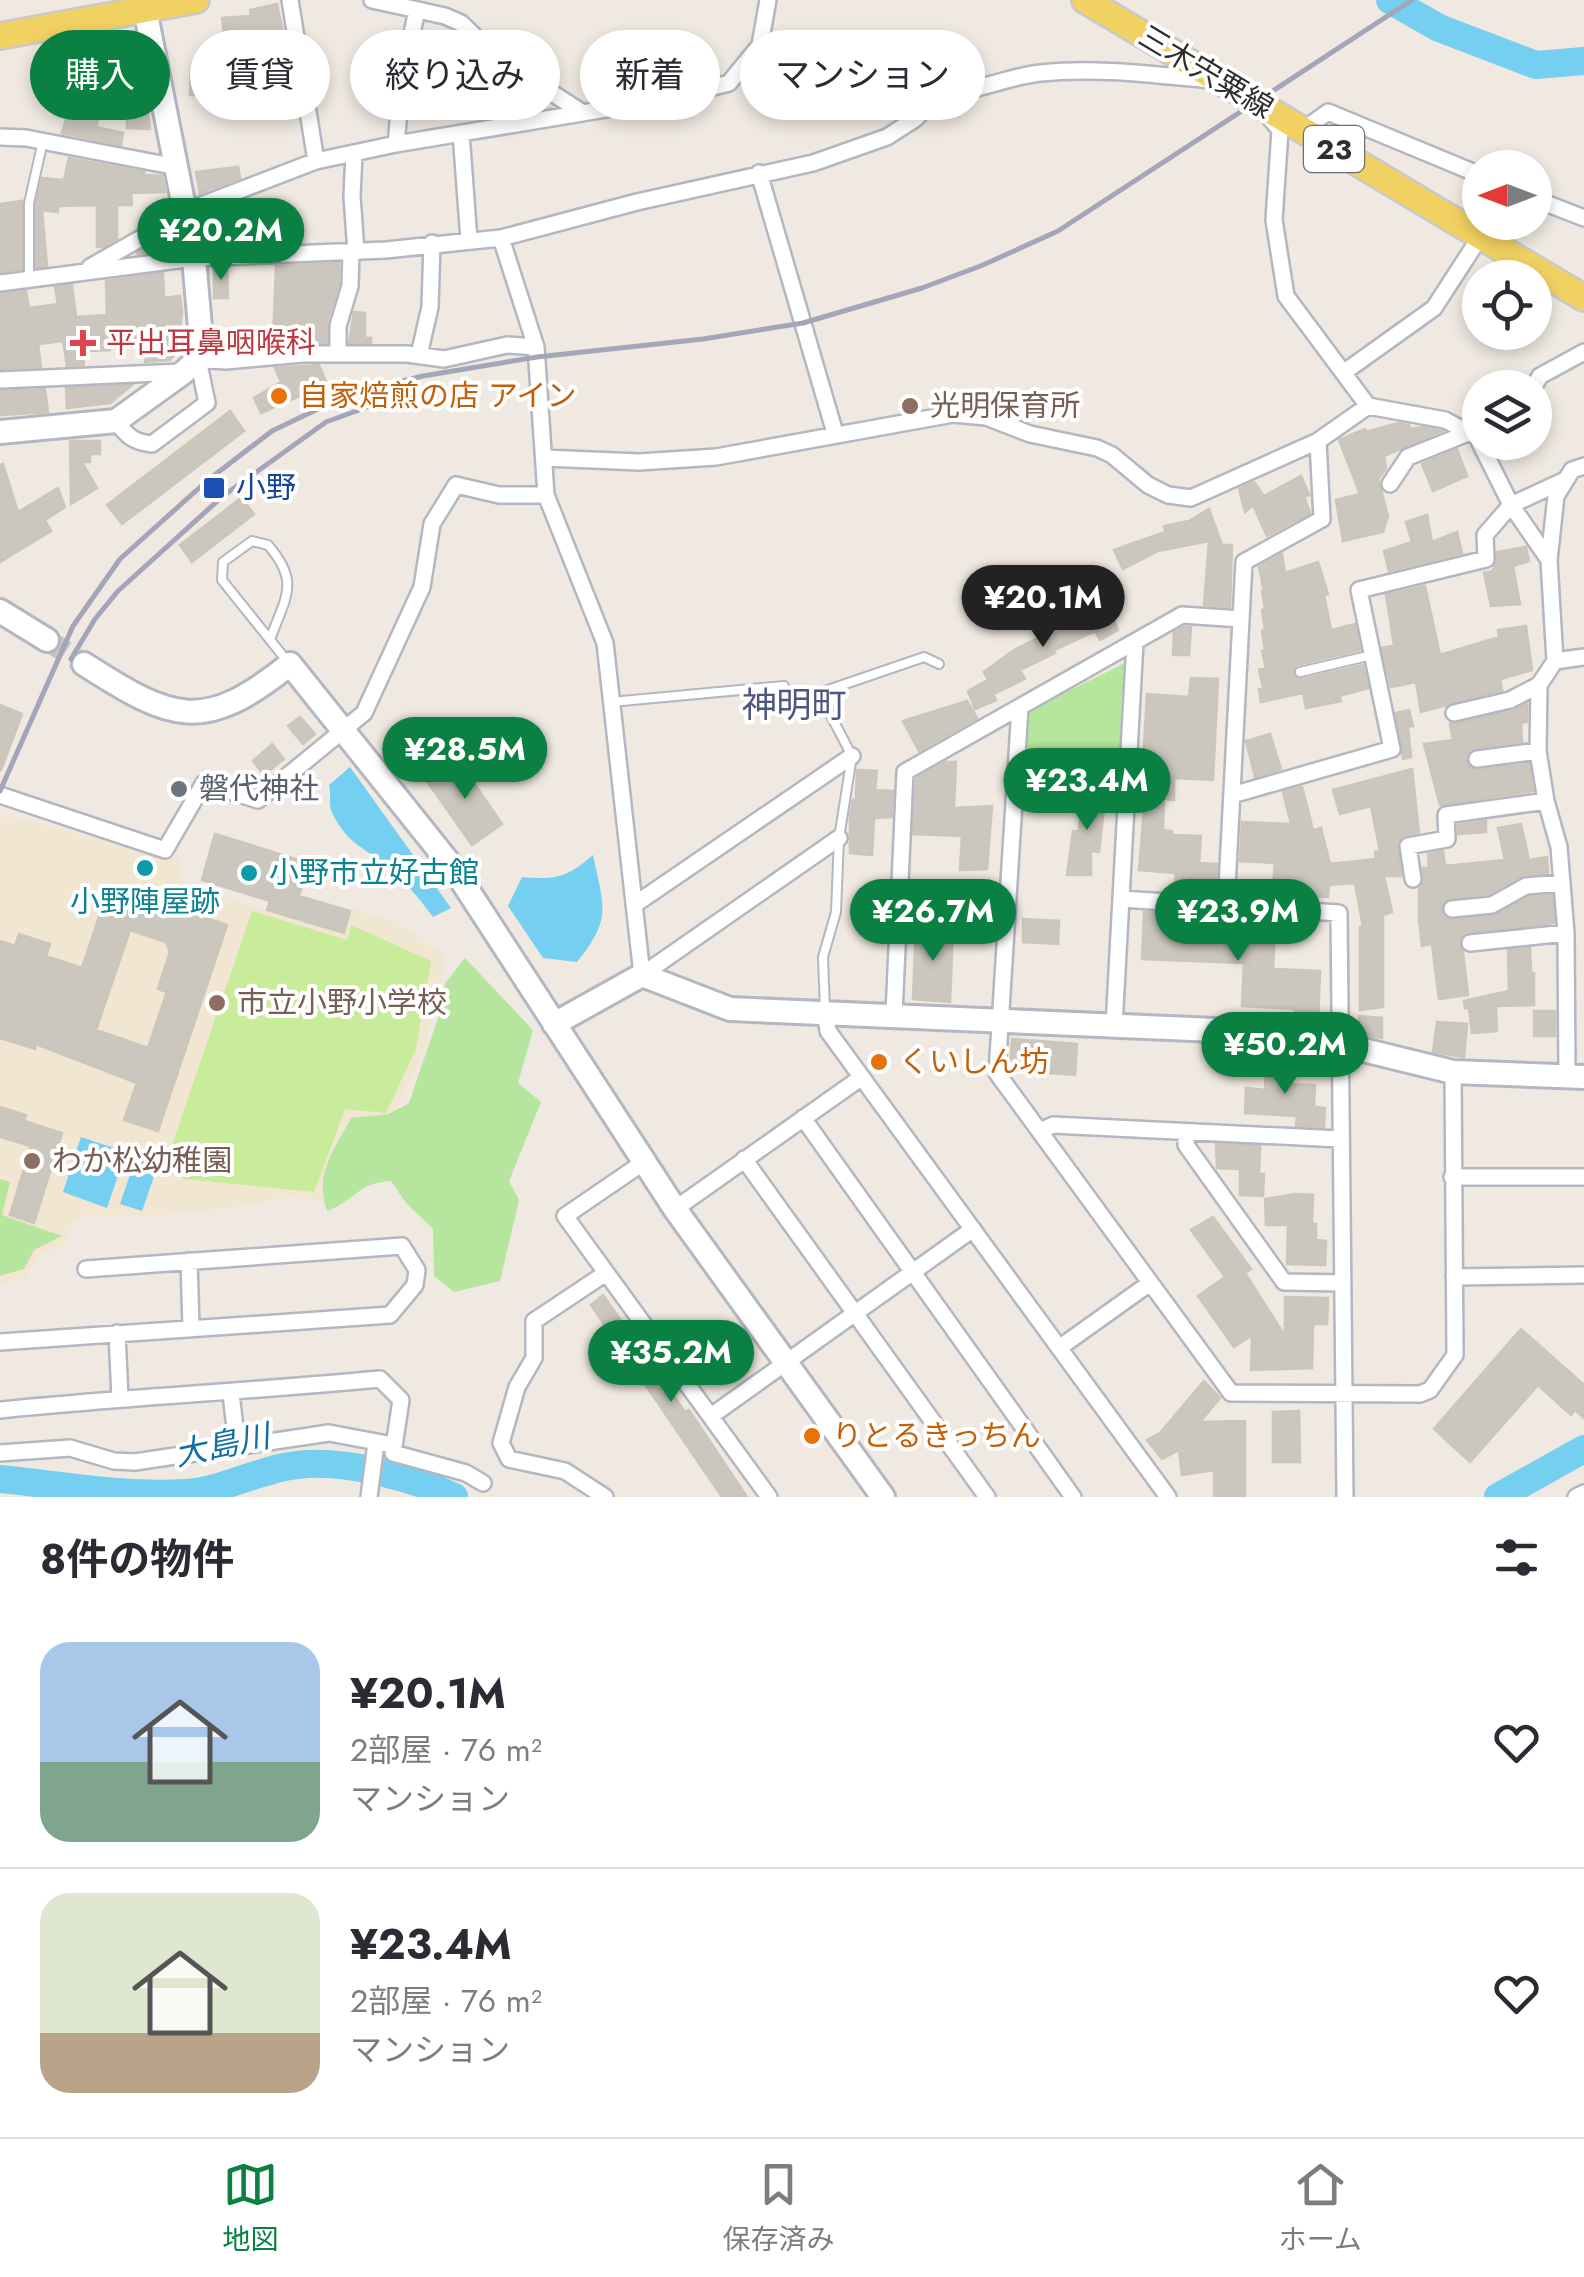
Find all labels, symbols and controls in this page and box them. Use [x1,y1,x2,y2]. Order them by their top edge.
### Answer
street label: 三木宍粟線 [1131,15,1282,129]
chip: 購入 [30,30,170,120]
chip: 賃貸 [190,30,330,120]
chip: 絞り込み [350,30,560,120]
chip: 新着 [580,30,720,120]
chip: マンション [740,30,985,120]
road number: 23 [1304,126,1364,172]
north arrow [1462,150,1552,240]
map controls [1462,150,1552,460]
pin: ¥20.2M [140,198,302,283]
text: ¥20.2M [159,207,283,253]
button: locate [1462,260,1552,350]
place label: 平出耳鼻咽喉科 [106,321,316,364]
marker: 平出耳鼻咽喉科 [70,330,96,356]
button: layers [1462,370,1552,460]
place label: 自家焙煎の店 アイン [299,374,577,417]
place label: 光明保育所 [930,384,1080,427]
marker: 自家焙煎の店 アイン [268,385,290,407]
marker: 光明保育所 [899,395,921,417]
place label: 小野 [236,466,296,509]
marker: 小野 [201,475,227,501]
pin: ¥20.1M [962,565,1124,650]
text: ¥20.1M [984,574,1102,620]
district label: 神明町 [741,680,847,730]
pin: ¥28.5M [384,717,546,802]
text: ¥28.5M [404,726,526,772]
pin: ¥23.4M [1006,748,1168,833]
text: ¥23.4M [1026,757,1148,803]
place label: 磐代神社 [199,767,319,810]
marker: 磐代神社 [168,778,190,800]
place label: 小野市立好古館 [269,851,479,894]
marker: 小野陣屋跡 [134,857,156,879]
marker: 小野市立好古館 [238,862,260,884]
pin: ¥26.7M [852,879,1014,964]
pin: ¥23.9M [1157,879,1319,964]
place label: 小野陣屋跡 [70,880,220,923]
text: ¥26.7M [872,888,994,934]
text: ¥23.9M [1177,888,1299,934]
place label: 市立小野小学校 [237,981,447,1024]
marker: 市立小野小学校 [206,992,228,1014]
pin: ¥50.2M [1204,1012,1366,1097]
text: ¥50.2M [1223,1021,1347,1067]
place label: くいしん坊 [899,1040,1049,1083]
marker: くいしん坊 [868,1051,890,1073]
place label: わか松幼稚園 [52,1139,232,1182]
marker: わか松幼稚園 [21,1150,43,1172]
pin: ¥35.2M [590,1320,752,1405]
text: ¥35.2M [610,1329,732,1375]
water label: 大島川 [170,1412,277,1477]
place label: りとるきっちん [832,1414,1041,1457]
marker: りとるきっちん [801,1425,823,1447]
text: 8件の物件 [40,1529,234,1590]
icon: filters [1489,1530,1544,1585]
text: ¥20.1M [350,1663,506,1724]
icon: home [120,1682,240,1802]
icon: heart [1489,1715,1544,1770]
text: 2部屋 · 76 m² [350,1727,542,1773]
text: マンション [350,1776,510,1822]
text: ¥23.4M [350,1914,511,1975]
icon: home [120,1933,240,2053]
icon: heart [1489,1966,1544,2021]
text: 2部屋 · 76 m² [350,1978,542,2024]
text: マンション [350,2027,510,2073]
tab: 地図 [222,2157,278,2260]
tab: 保存済み [722,2157,834,2260]
tab: ホーム [1279,2157,1362,2260]

